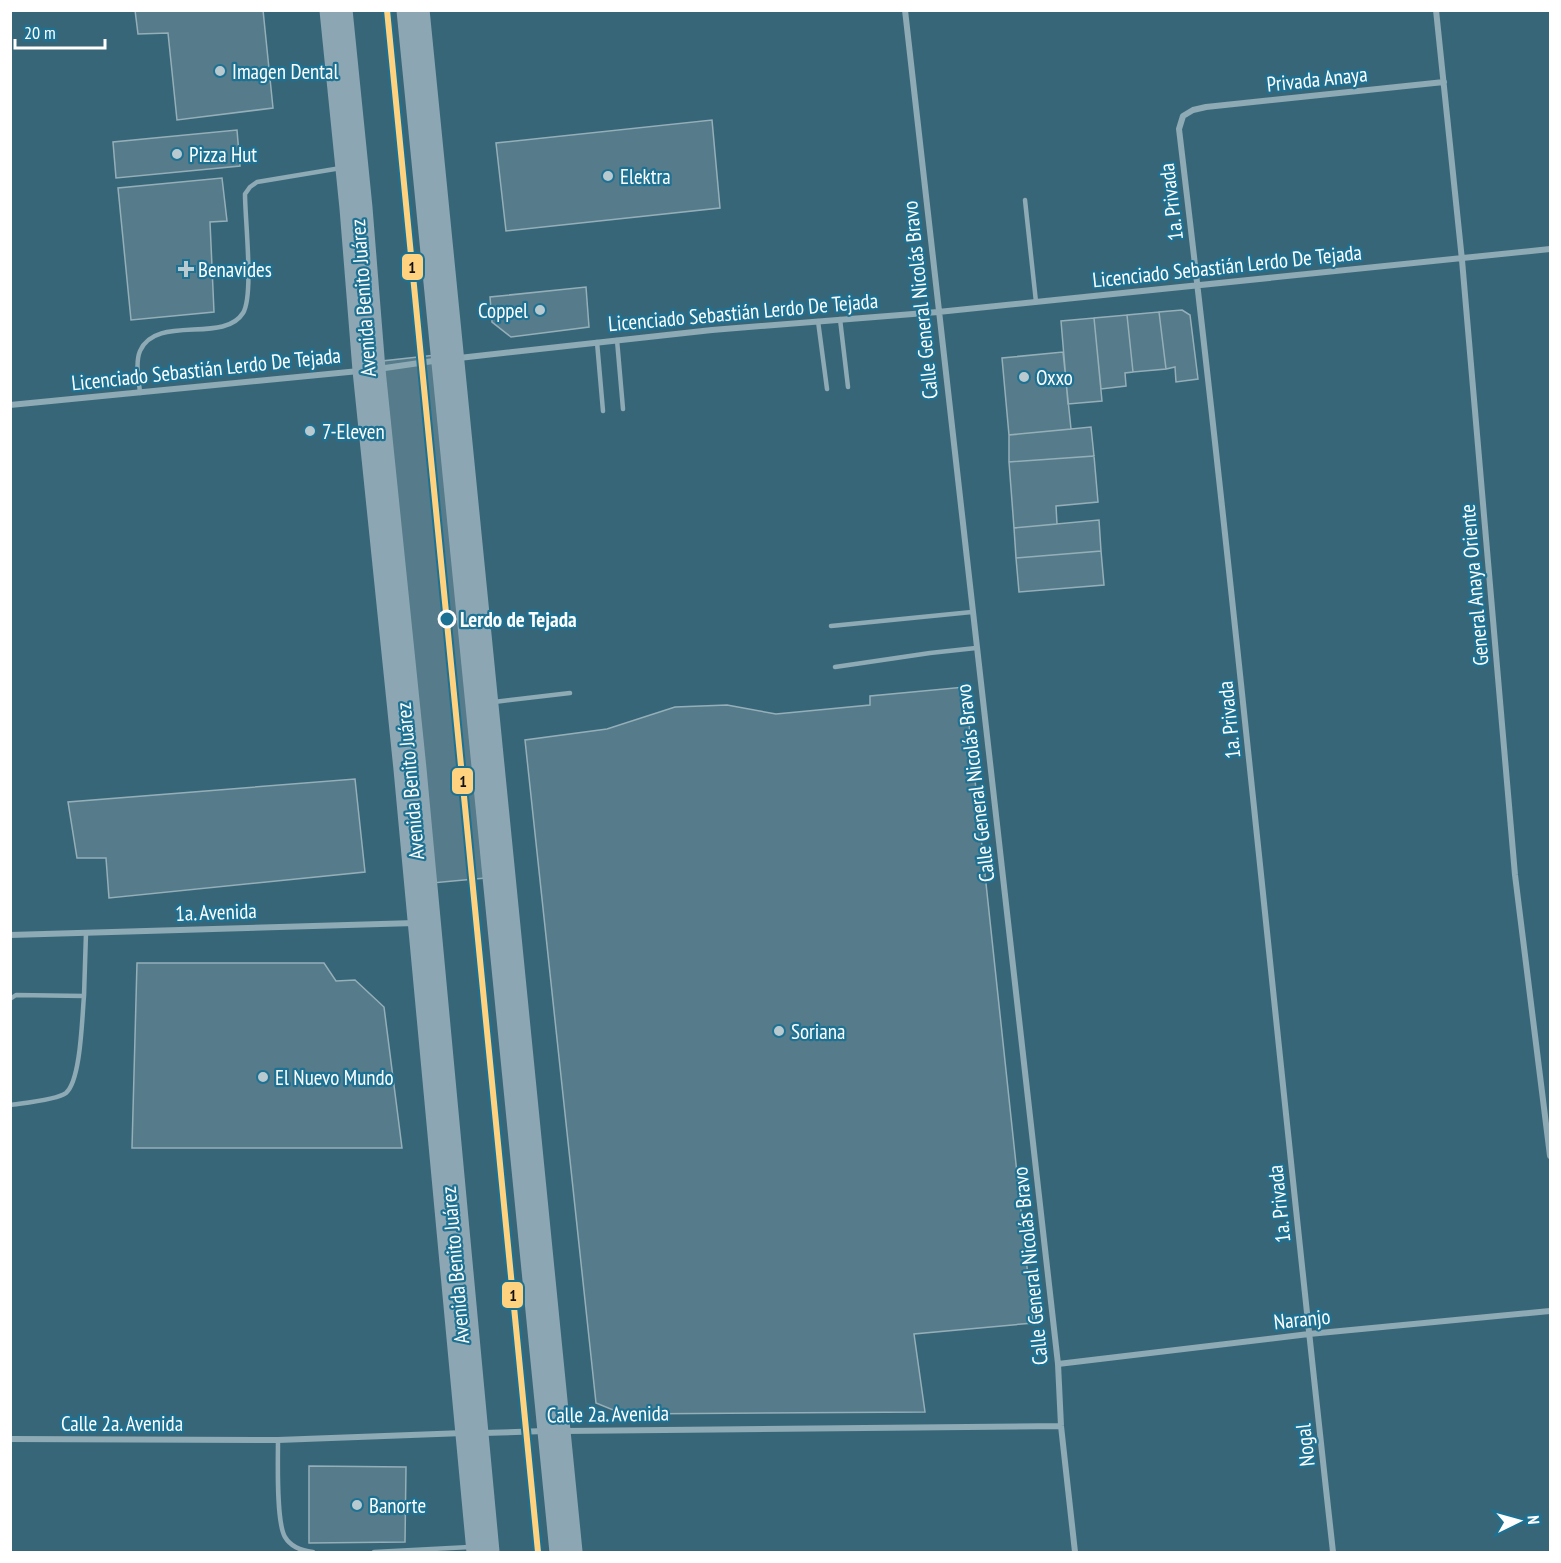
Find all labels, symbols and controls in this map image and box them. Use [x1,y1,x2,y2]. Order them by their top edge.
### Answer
scale bar [15,12,105,50]
text: 20 m [24,21,56,44]
place label: Imagen Dental [232,58,338,85]
street label: Privada Anaya [1265,60,1369,98]
marker: Imagen Dental [213,64,227,78]
place label: Pizza Hut [189,141,257,168]
marker: Pizza Hut [170,147,184,161]
street label: 1a. Privada [1153,162,1189,242]
place label: Elektra [620,163,671,190]
marker: Elektra [601,169,615,183]
street label: Calle General Nicolás Bravo [896,200,944,400]
street label: Avenida Benito Juárez [344,218,382,378]
street label: Licenciado Sebastián Lerdo De Tejada [1091,238,1363,294]
line badge: 1 [401,253,424,281]
place label: Benavides [198,256,272,283]
text: 1 [408,257,416,277]
marker: Benavides [179,262,193,276]
street label: Licenciado Sebastián Lerdo De Tejada [607,287,879,337]
place label: Coppel [478,297,528,324]
marker: Coppel [533,303,547,317]
street label: Licenciado Sebastián Lerdo De Tejada [70,341,342,397]
place label: Oxxo [1036,364,1073,391]
marker: Oxxo [1017,370,1031,384]
place label: 7-Eleven [322,418,385,445]
marker: 7-Eleven [303,424,317,438]
street label: General Anaya Oriente [1453,503,1495,667]
place label: Lerdo de Tejada [460,606,577,633]
marker: Lerdo de Tejada [438,610,456,628]
street label: 1a. Privada [1212,680,1246,760]
street label: Calle General Nicolás Bravo [949,682,1001,884]
street label: Avenida Benito Juárez [390,701,430,861]
line badge: 1 [451,767,474,795]
text: 1 [459,771,467,791]
street label: 1a. Avenida [175,897,257,927]
place label: Soriana [791,1018,845,1045]
marker: Soriana [772,1024,786,1038]
place label: El Nuevo Mundo [275,1064,394,1091]
marker: El Nuevo Mundo [256,1070,270,1084]
street label: 1a. Privada [1262,1164,1296,1244]
street label: Calle General Nicolás Bravo [1006,1166,1054,1366]
street label: Avenida Benito Juárez [435,1185,475,1345]
line badge: 1 [501,1281,524,1309]
text: 1 [509,1285,517,1305]
street label: Naranjo [1272,1303,1332,1335]
street label: Calle 2a. Avenida [547,1399,669,1429]
street label: Calle 2a. Avenida [61,1410,183,1437]
street label: Nogal [1289,1422,1321,1468]
north arrow [1489,1491,1549,1551]
place label: Banorte [369,1492,426,1519]
marker: Banorte [350,1498,364,1512]
text: N [1524,1515,1544,1525]

